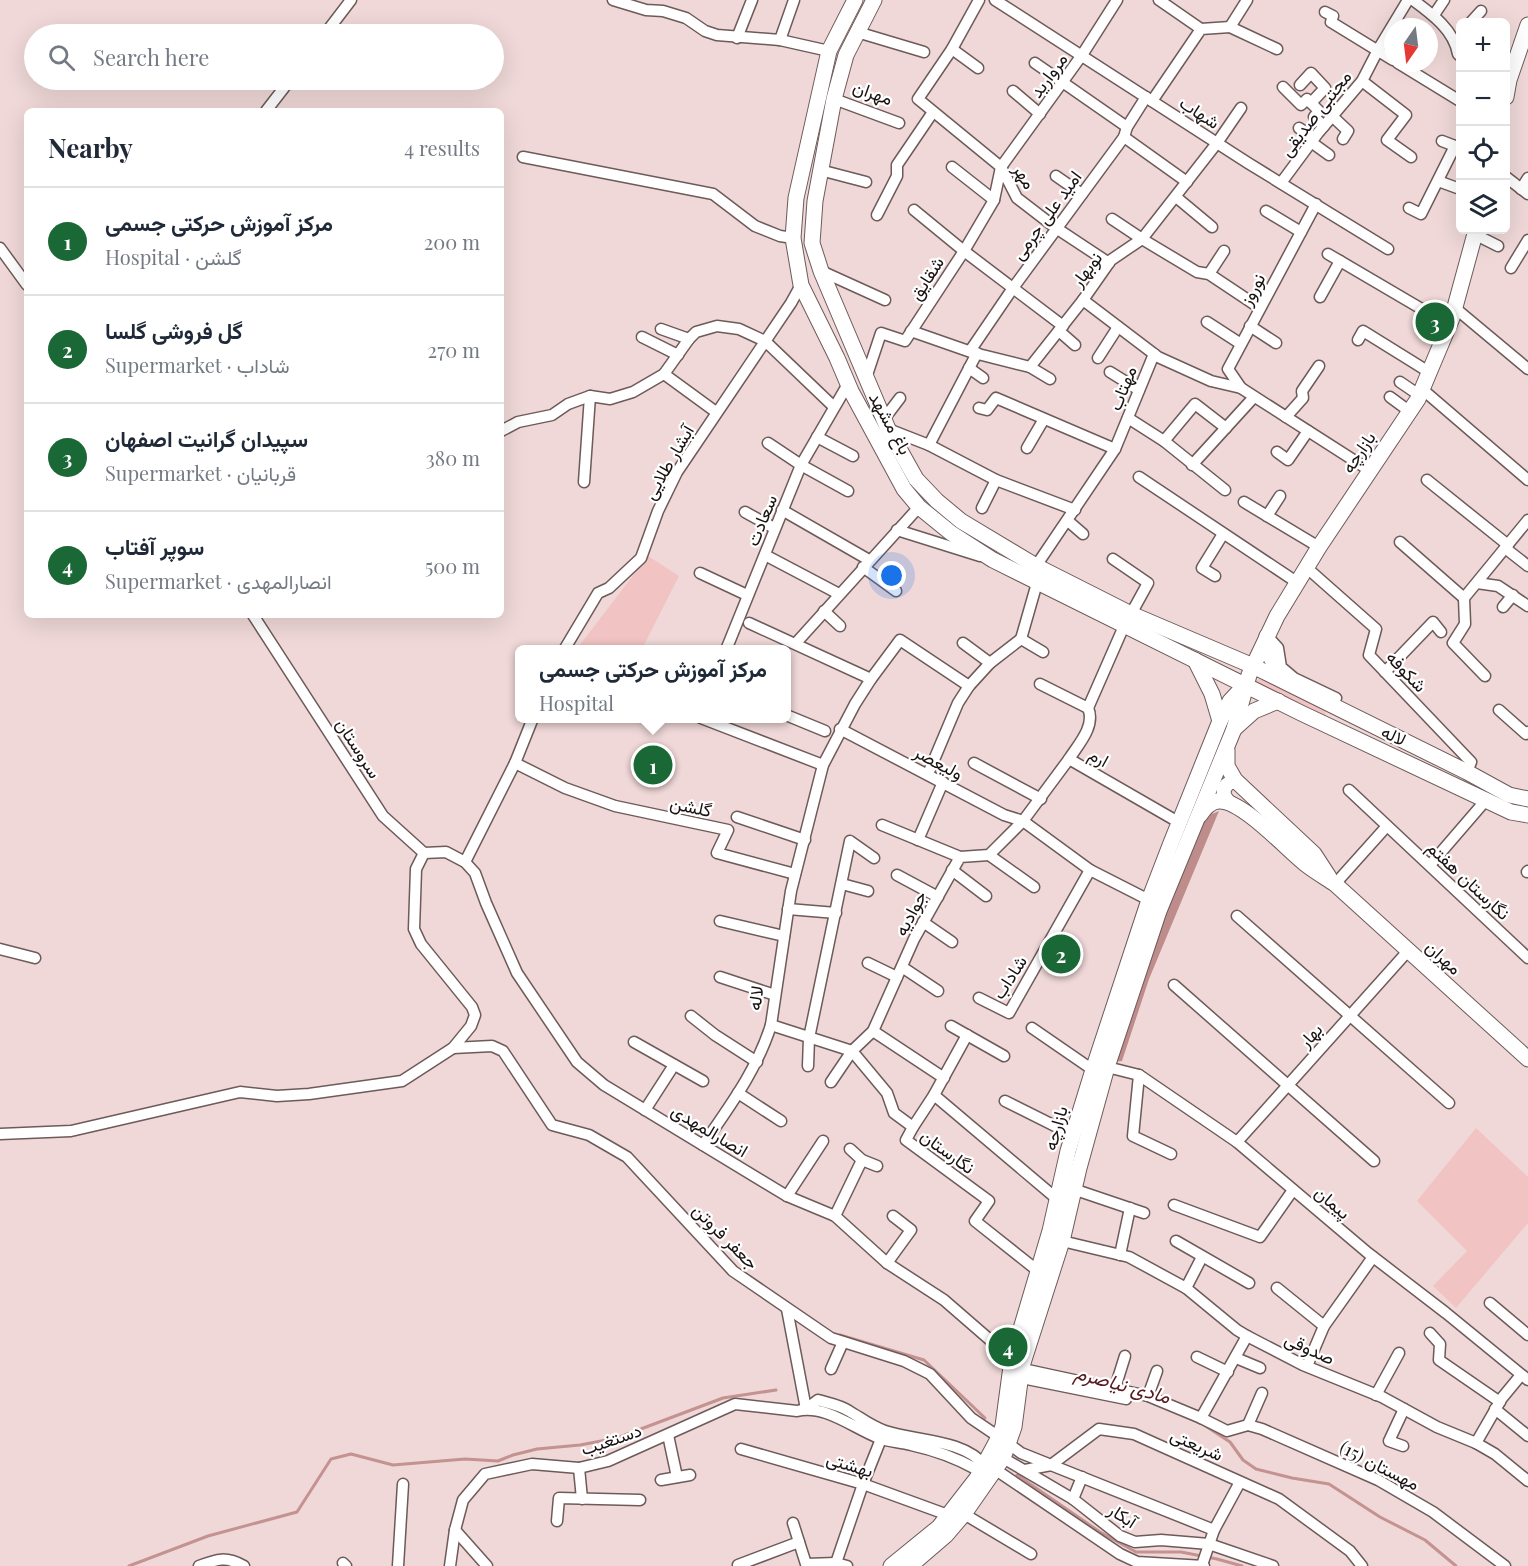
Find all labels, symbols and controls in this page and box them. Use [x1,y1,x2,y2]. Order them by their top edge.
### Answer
north arrow [1384,18,1438,72]
map controls [1456,18,1510,234]
button: + [1456,18,1510,72]
search box [24,24,504,90]
icon: search [45,41,78,74]
text: Search here [93,42,209,72]
street label: مروارید [1024,48,1072,102]
street label: مجتبی صدیقی [1274,65,1356,161]
button: − [1456,72,1510,126]
street label: مهران [850,74,896,110]
street label: شهاب [1175,90,1225,134]
button: locate [1456,126,1510,180]
text: Nearby [48,130,133,165]
text: 4 results [404,134,480,161]
street label: مهر [1008,158,1042,193]
street label: امید علی چرمی [1005,166,1087,265]
button: layers [1456,180,1510,234]
text: مرکز آموزش حرکتی جسمی [105,207,333,237]
text: 1 [64,228,71,255]
text: 200 m [424,228,480,255]
text: Hospital · گلشن [105,243,242,270]
street label: نوبهار [1064,246,1107,292]
street label: شقایق [903,252,949,304]
street label: نوروز [1233,269,1270,310]
pin: 3 [1416,300,1454,344]
text: گل فروشی گلسا [105,315,243,345]
text: 2 [62,336,73,363]
text: 270 m [428,336,480,363]
text: Supermarket · شاداب [105,351,290,378]
street label: مهتاب [1102,362,1142,414]
street label: باغ مشهد [863,387,918,459]
street label: آبشار طلایی [637,419,700,504]
text: سپیدان گرانیت اصفهان [105,423,308,453]
street label: بازارچه [1335,427,1381,478]
text: 3 [63,444,72,471]
text: 380 m [426,444,480,471]
text: Supermarket · قربانیان [105,459,296,486]
street label: سعادت [740,491,782,549]
text: سوپر آفتاب [105,531,204,561]
text: 4 [62,552,73,579]
text: 500 m [425,552,480,579]
your location [877,561,906,590]
text: Supermarket · انصارالمهدی [105,567,332,594]
popup [515,645,791,723]
street label: شکوفه [1381,645,1433,697]
text: مرکز آموزش حرکتی جسمی [539,653,767,683]
text: Hospital [539,689,614,716]
street label: سروستان [331,713,387,783]
street label: لاله [1378,719,1410,751]
street label: ولیعصر [909,739,968,785]
pin: 1 [634,742,672,788]
street label: ارم [1084,742,1113,773]
street label: گلشن [668,790,714,822]
street label: نگارستان هفتم [1422,835,1516,926]
street label: جوادیه [888,886,932,940]
pin: 2 [1042,932,1080,976]
street label: مهران [1421,934,1467,980]
street label: شاداب [986,951,1032,1003]
street label: لاله [741,984,769,1012]
street label: بهار [1292,1018,1327,1053]
street label: انصارالمهدی [667,1098,753,1162]
street label: بازارچه [1037,1103,1074,1153]
street label: نگارستان [916,1123,980,1179]
street label: پیمان [1309,1180,1356,1225]
street label: جعفر فروتن [688,1198,764,1274]
pin: 4 [988,1324,1028,1370]
street label: صدوقی [1281,1326,1339,1370]
water label: مادی نیاصرم [1071,1357,1174,1411]
street label: دستغیب [577,1417,645,1461]
street label: شریعتی [1167,1422,1227,1466]
street label: مهستان (15) [1336,1435,1424,1495]
street label: بهشتی [824,1446,876,1482]
street label: آبکار [1103,1496,1143,1534]

